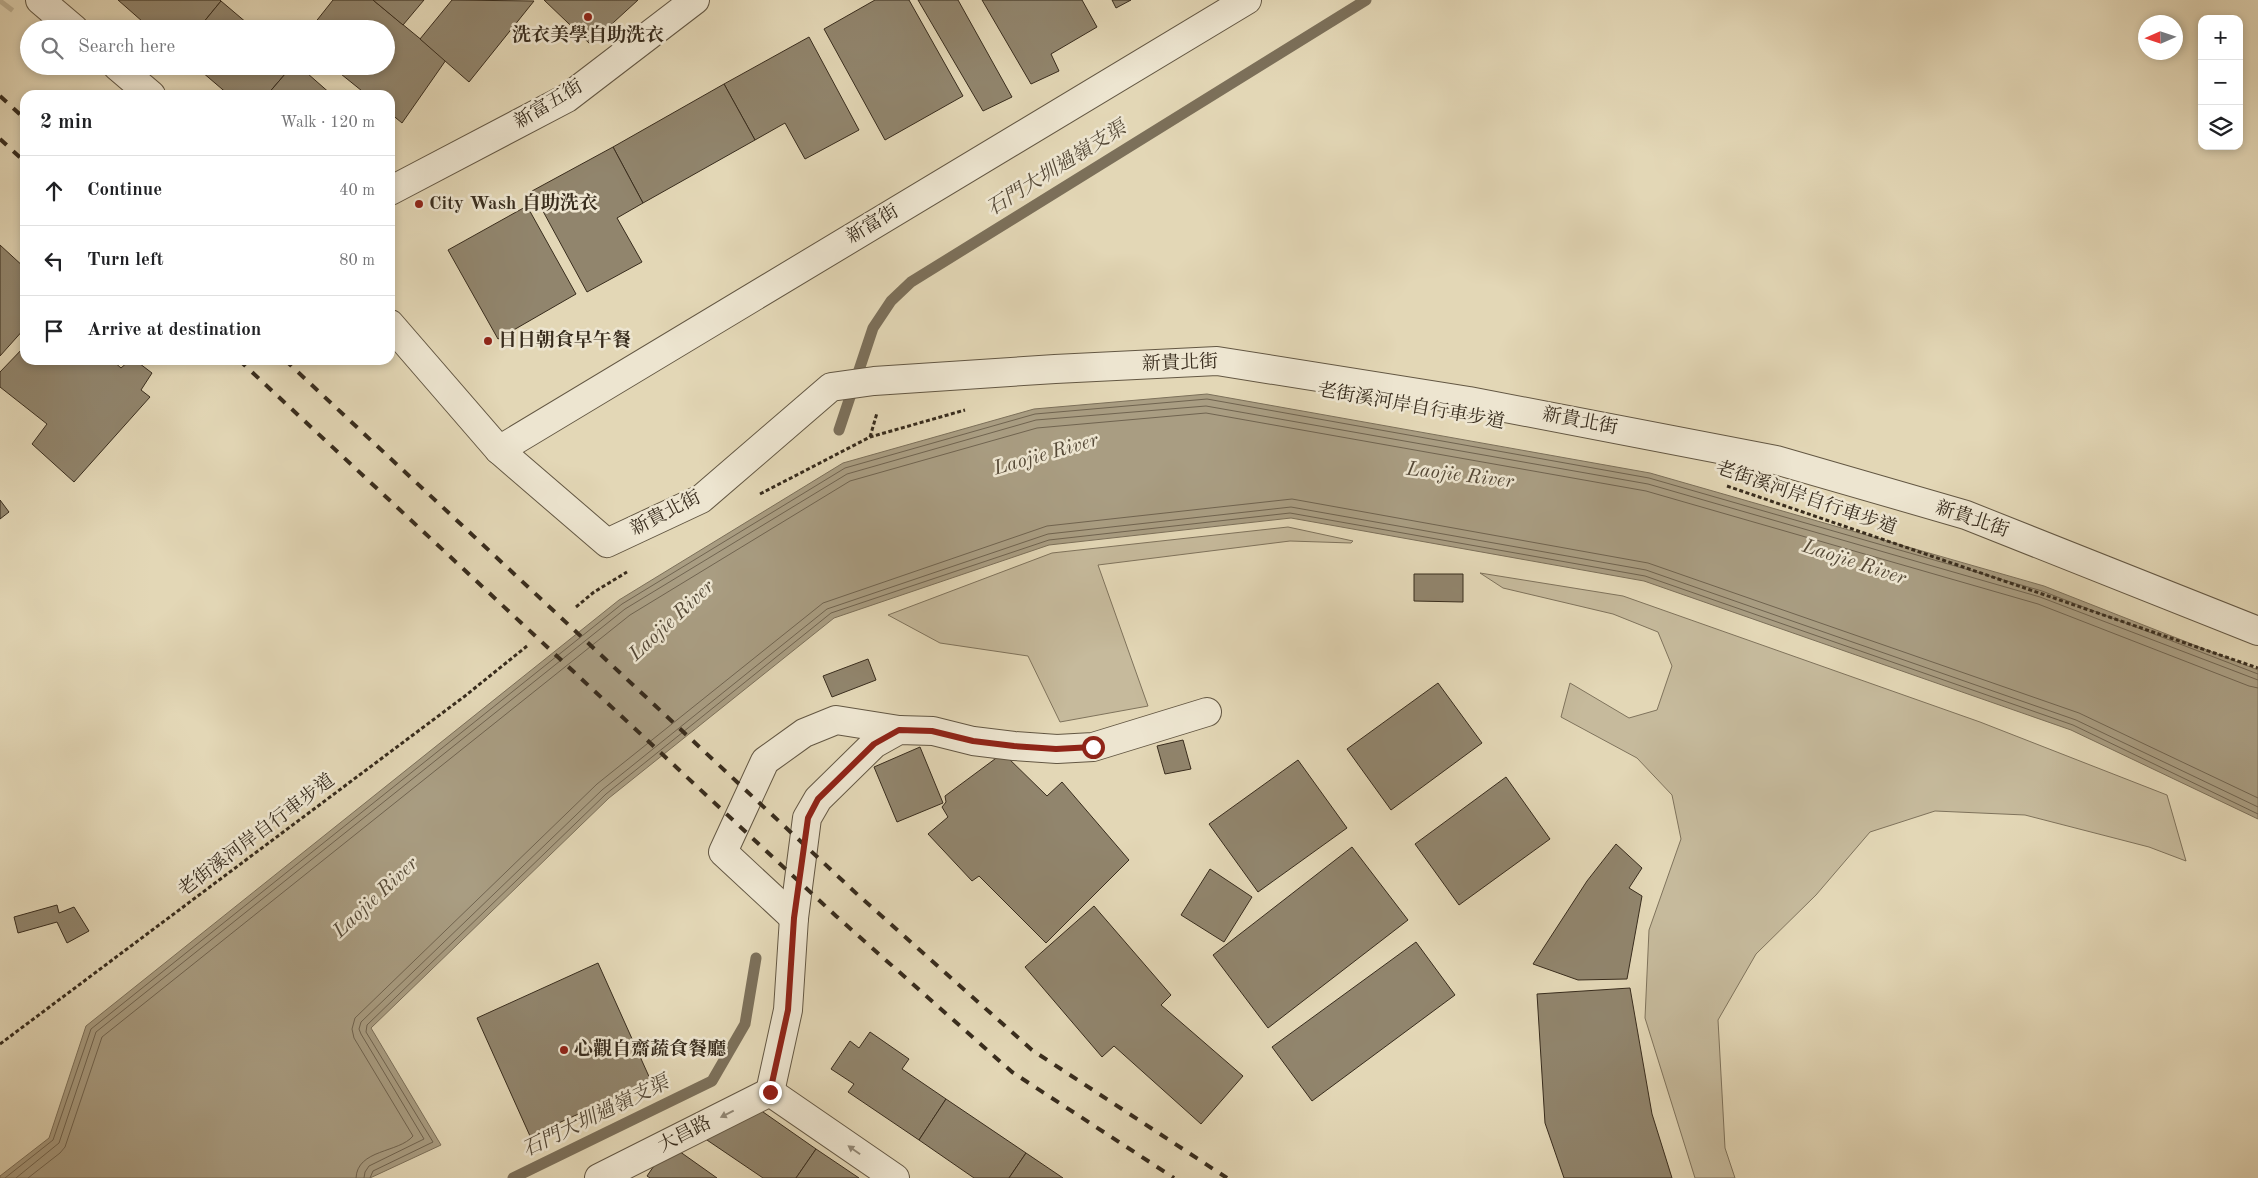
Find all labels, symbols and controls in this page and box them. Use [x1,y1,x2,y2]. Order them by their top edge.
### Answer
marker: 洗衣美學自助洗衣 [582,11,594,23]
north arrow [2138,15,2183,60]
map controls [2198,15,2243,150]
button: + [2198,15,2243,60]
search box [20,20,395,75]
place label: 洗衣美學自助洗衣 [512,24,664,46]
icon: search [38,34,66,62]
text: Search here [78,38,175,57]
button: − [2198,60,2243,105]
street label: 新富五街 [510,75,586,133]
button: layers [2198,105,2243,150]
text: 2 min [40,112,93,133]
text: Walk · 120 m [280,115,375,131]
water label: 石門大圳過嶺支渠 [983,115,1133,220]
icon: ahead [40,177,68,205]
text: Continue [87,181,162,200]
text: 40 m [339,183,375,199]
place label: City Wash 自助洗衣 [429,192,598,214]
marker: City Wash 自助洗衣 [413,198,425,210]
street label: 新富街 [842,200,902,248]
icon: left [40,247,68,275]
text: Turn left [87,251,164,270]
text: 80 m [339,253,375,269]
icon: arrive [40,317,68,345]
text: Arrive at destination [87,321,261,340]
place label: 日日朝食早午餐 [498,329,631,351]
marker: 日日朝食早午餐 [482,335,494,347]
street label: 新貴北街 [1142,351,1218,375]
street label: 老街溪河岸自行車步道 [1316,378,1507,433]
street label: 新貴北街 [1541,403,1620,439]
water label: Laojie River [990,430,1101,480]
street label: 老街溪河岸自行車步道 [1713,456,1900,539]
water label: Laojie River [1404,459,1515,493]
street label: 新貴北街 [627,486,704,540]
street label: 新貴北街 [1933,497,2012,541]
water label: Laojie River [1799,537,1909,589]
water label: Laojie River [625,577,719,666]
route start [1082,736,1105,759]
street label: 老街溪河岸自行車步道 [174,769,339,901]
water label: Laojie River [329,854,423,943]
place label: 心觀自齋蔬食餐廳 [574,1038,726,1060]
marker: 心觀自齋蔬食餐廳 [558,1044,570,1056]
water label: 石門大圳過嶺支渠 [519,1070,675,1161]
route end [759,1081,782,1104]
one-way arrow [719,1110,734,1118]
street label: 大昌路 [654,1111,715,1156]
one-way arrow [848,1145,861,1155]

